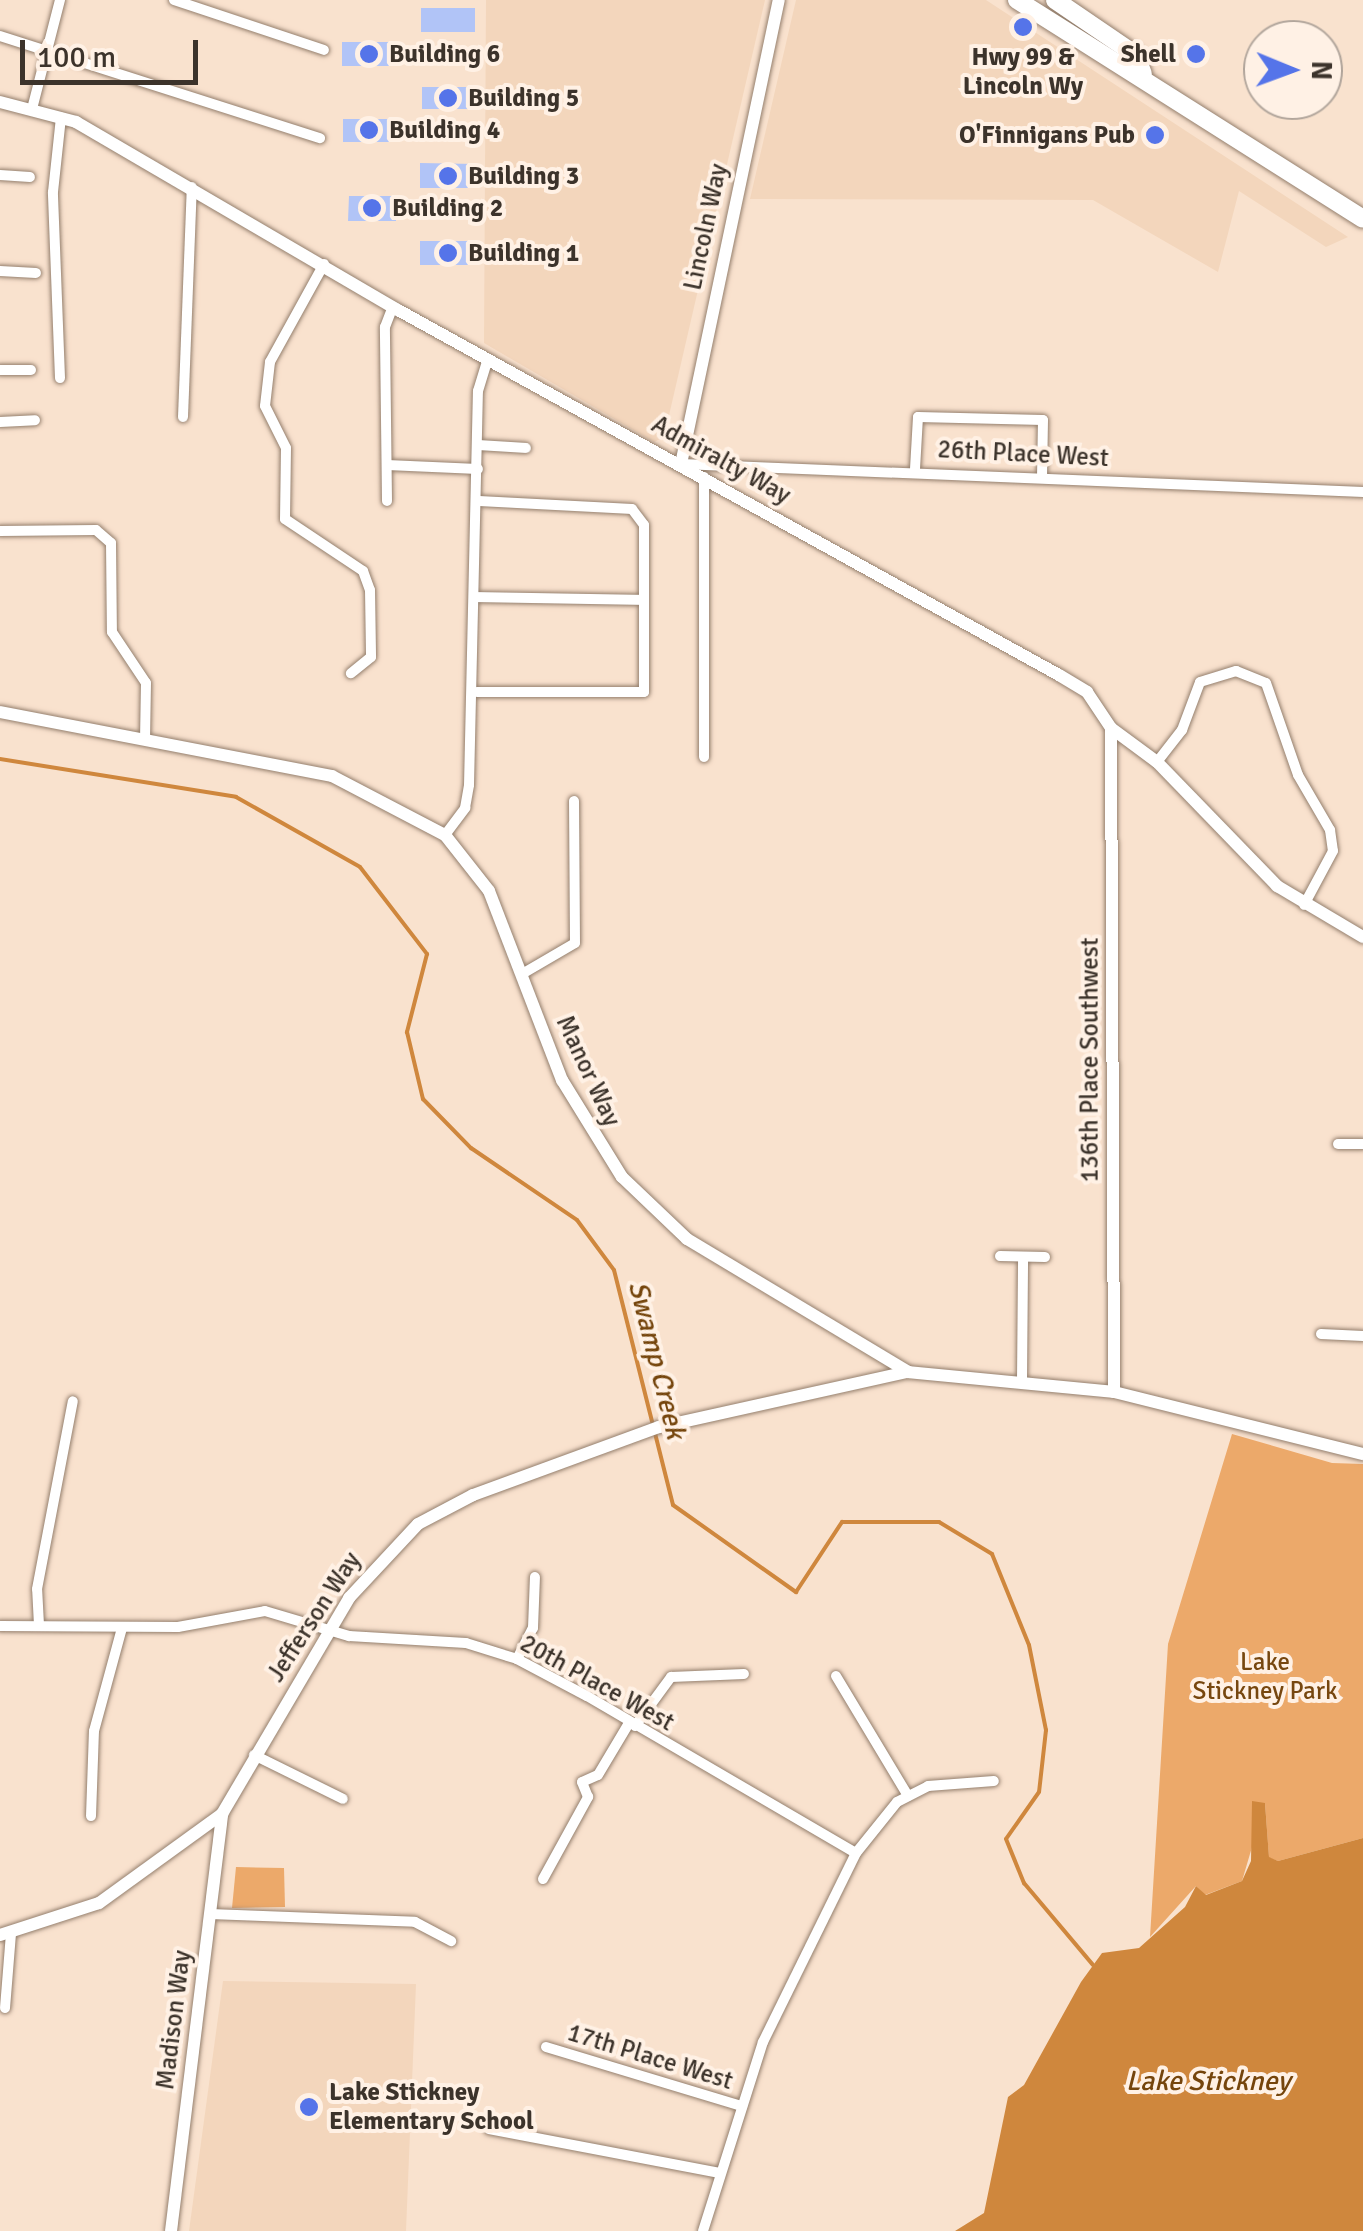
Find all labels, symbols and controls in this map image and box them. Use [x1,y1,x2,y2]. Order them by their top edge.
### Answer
marker: Hwy 99 & Lincoln Wy [1012,16,1034,38]
scale bar [25,20,202,82]
north arrow [1243,20,1343,120]
text: 100 m [37,39,116,76]
place label: Building 6 [389,39,500,69]
place label: Shell [1121,39,1176,69]
marker: Building 6 [358,43,380,65]
place label: Hwy 99 & Lincoln Wy [963,43,1083,102]
marker: Shell [1185,43,1207,65]
text: N [1304,60,1338,81]
place label: Building 5 [468,83,579,113]
marker: Building 5 [437,87,459,109]
place label: Building 4 [389,115,500,145]
marker: Building 4 [358,119,380,141]
place label: O'Finnigans Pub [959,120,1135,150]
marker: O'Finnigans Pub [1144,124,1166,146]
place label: Building 3 [468,161,579,191]
street label: Lincoln Way [678,161,734,293]
marker: Building 3 [437,165,459,187]
place label: Building 2 [392,193,503,223]
marker: Building 2 [361,197,383,219]
place label: Building 1 [468,238,579,268]
marker: Building 1 [437,242,459,264]
street label: Admiralty Way [646,410,796,510]
street label: 26th Place West [937,435,1109,473]
street label: 136th Place Southwest [1075,938,1105,1182]
street label: Manor Way [549,1011,627,1131]
water label: Swamp Creek [621,1278,693,1442]
street label: Jefferson Way [261,1546,367,1688]
street label: 20th Place West [515,1628,679,1738]
park label: Lake Stickney Park [1193,1648,1337,1707]
street label: Madison Way [151,1949,197,2091]
street label: 17th Place West [564,2018,736,2096]
water label: Lake Stickney [1126,2064,1290,2098]
place label: Lake Stickney Elementary School [329,2078,534,2137]
marker: Lake Stickney Elementary School [298,2096,320,2118]

